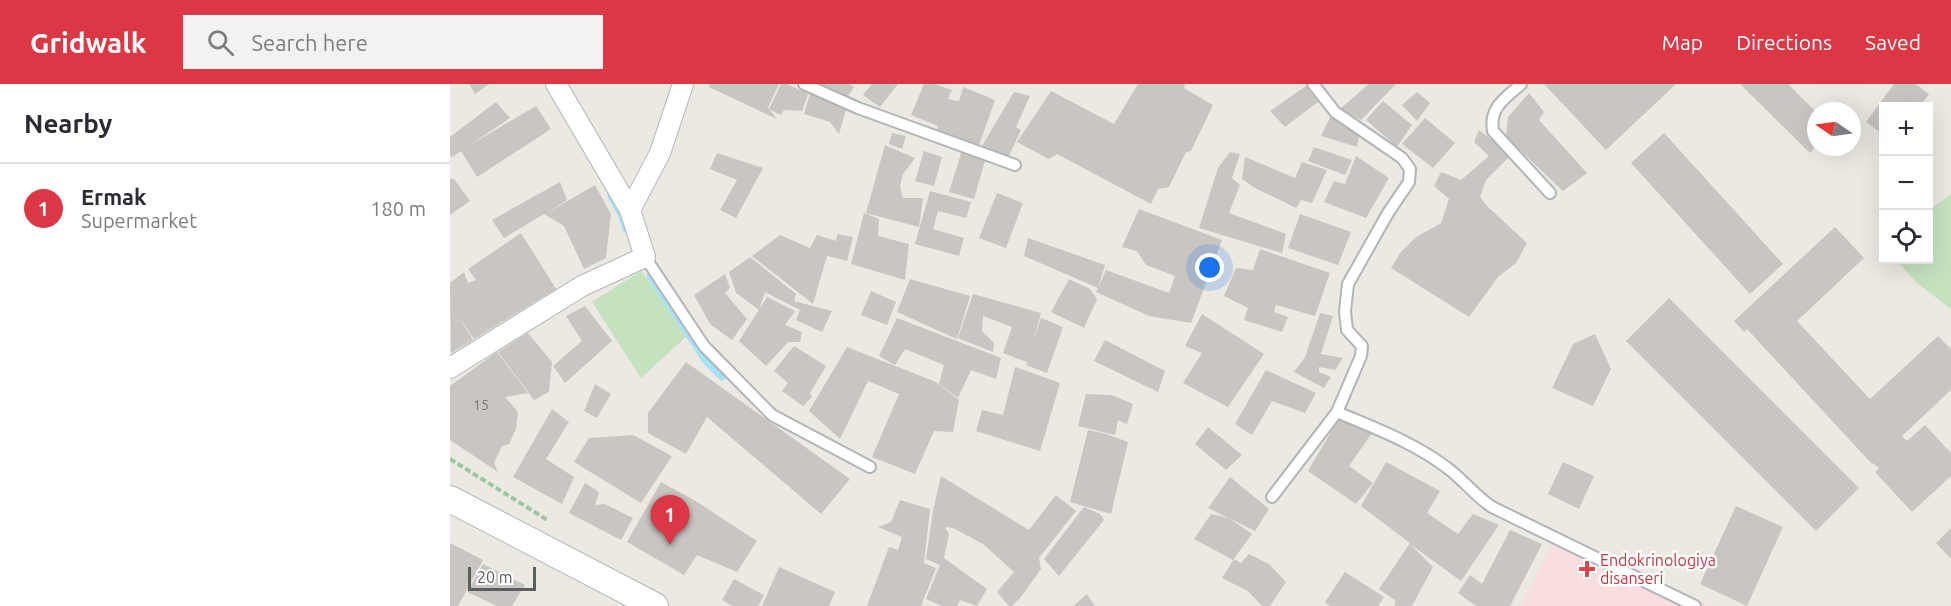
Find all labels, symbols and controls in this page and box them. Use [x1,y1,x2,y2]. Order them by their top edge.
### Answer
search box [183,15,603,69]
icon: search [204,26,237,59]
text: Gridwalk [30,27,147,58]
text: Search here [252,30,368,55]
text: Map [1662,30,1703,54]
text: Directions [1736,30,1832,54]
text: Saved [1865,30,1921,54]
north arrow [1807,102,1861,156]
map controls [1879,102,1933,264]
button: + [1879,102,1933,156]
text: Nearby [24,109,112,138]
button: − [1879,156,1933,210]
text: Ermak [81,184,146,209]
text: 1 [38,197,49,220]
text: 180 m [370,197,426,220]
text: Supermarket [81,209,197,232]
button: locate [1879,210,1933,264]
your location [1195,253,1224,282]
house number: 15 [473,397,489,413]
pin: 1 [650,496,690,545]
place label: Endokrinologiya disanseri [1600,551,1716,587]
marker: Endokrinologiya disanseri [1578,560,1596,578]
scale bar [468,564,536,592]
text: 20 m [477,568,513,586]

